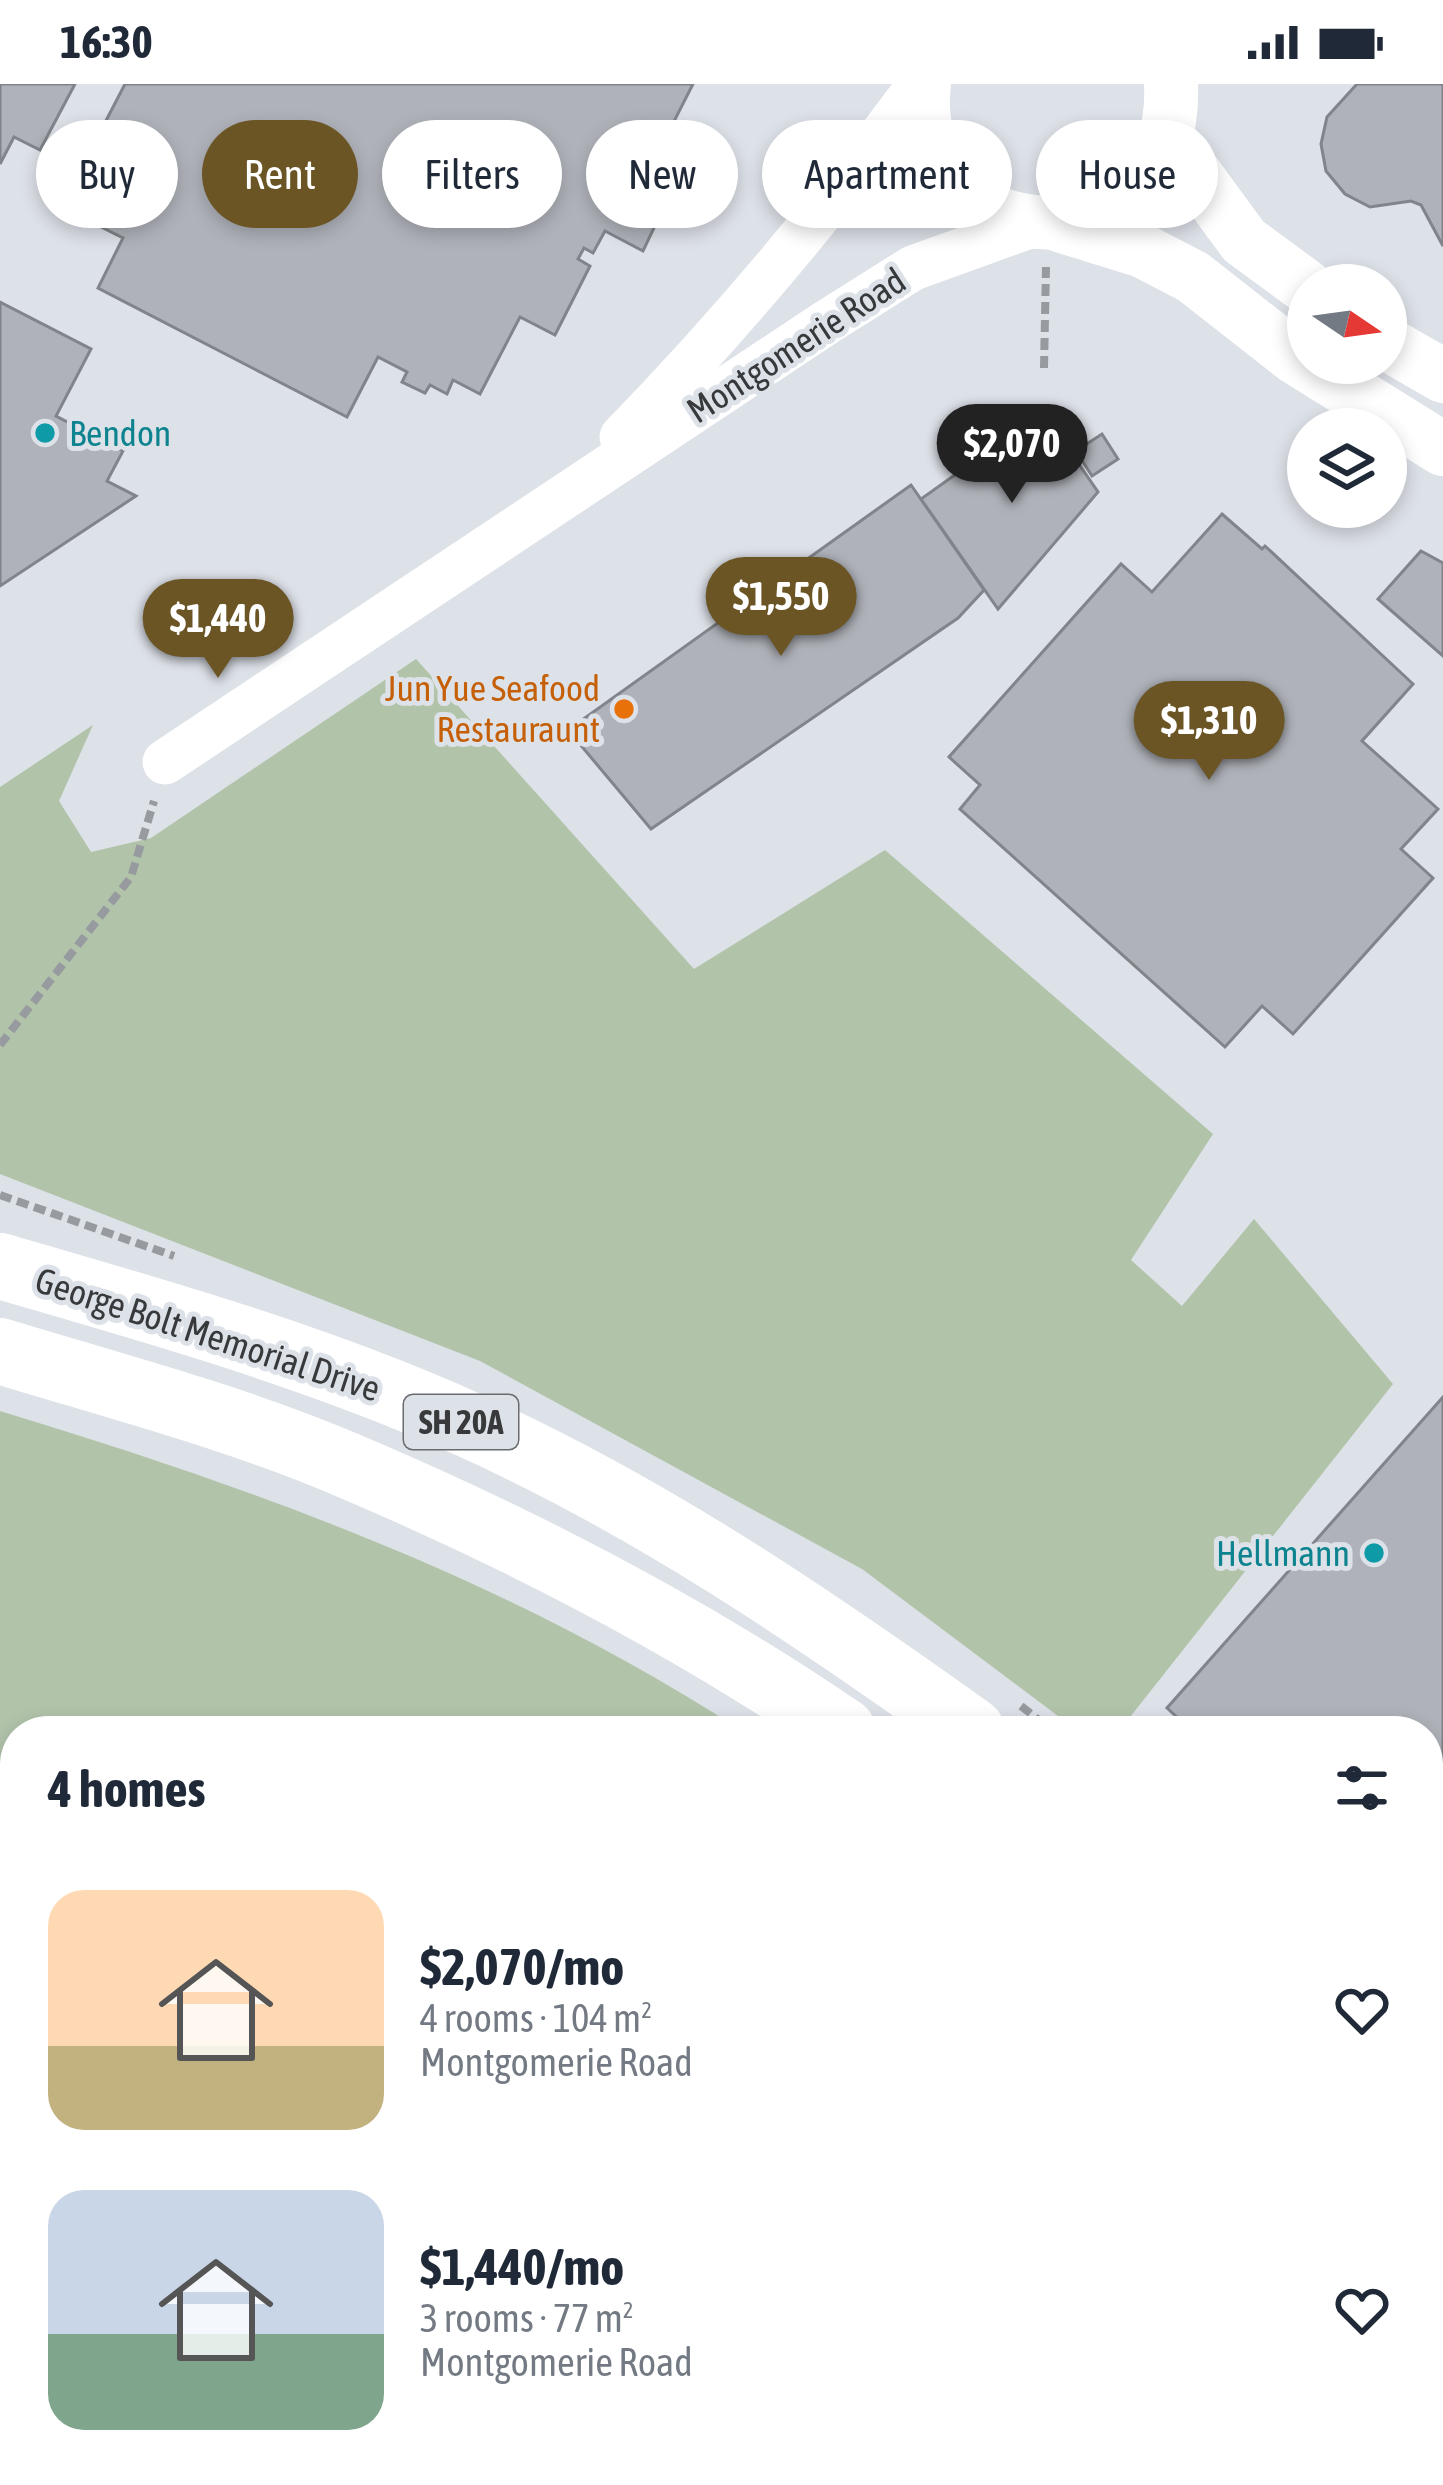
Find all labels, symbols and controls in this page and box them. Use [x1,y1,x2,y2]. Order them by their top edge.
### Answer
text: 16:30 [60,16,153,68]
chip: Buy [36,120,178,228]
chip: Rent [202,120,358,228]
chip: Filters [382,120,562,228]
chip: New [586,120,738,228]
chip: Apartment [762,120,1012,228]
chip: House [1036,120,1218,228]
street label: Montgomerie Road [679,259,913,431]
north arrow [1287,264,1407,384]
map controls [1287,264,1407,528]
pin: $2,070 [914,404,1110,506]
button: layers [1287,408,1407,528]
place label: Bendon [69,412,171,454]
marker: Bendon [32,420,58,446]
text: $2,070 [964,421,1060,465]
pin: $1,550 [683,557,879,659]
text: $1,550 [733,574,829,618]
pin: $1,440 [120,579,316,681]
text: $1,440 [170,596,266,640]
place label: Jun Yue Seafood Restauraunt [385,667,600,750]
pin: $1,310 [1111,681,1307,783]
marker: Jun Yue Seafood Restauraunt [611,696,637,722]
text: $1,310 [1161,698,1257,742]
street label: George Bolt Memorial Drive [30,1258,386,1410]
road number: SH 20A [404,1395,518,1449]
place label: Hellmann [1216,1532,1350,1574]
marker: Hellmann [1361,1540,1387,1566]
icon: filters [1329,1755,1395,1821]
text: 4 homes [48,1759,206,1818]
text: $2,070/mo [420,1937,624,1996]
icon: home [144,1938,288,2082]
icon: heart [1329,1977,1395,2043]
text: 4 rooms · 104 m² [420,1996,652,2040]
text: Montgomerie Road [420,2040,693,2084]
text: $1,440/mo [420,2237,624,2296]
icon: home [144,2238,288,2382]
icon: heart [1329,2277,1395,2343]
text: 3 rooms · 77 m² [420,2296,634,2340]
text: Montgomerie Road [420,2340,693,2384]

